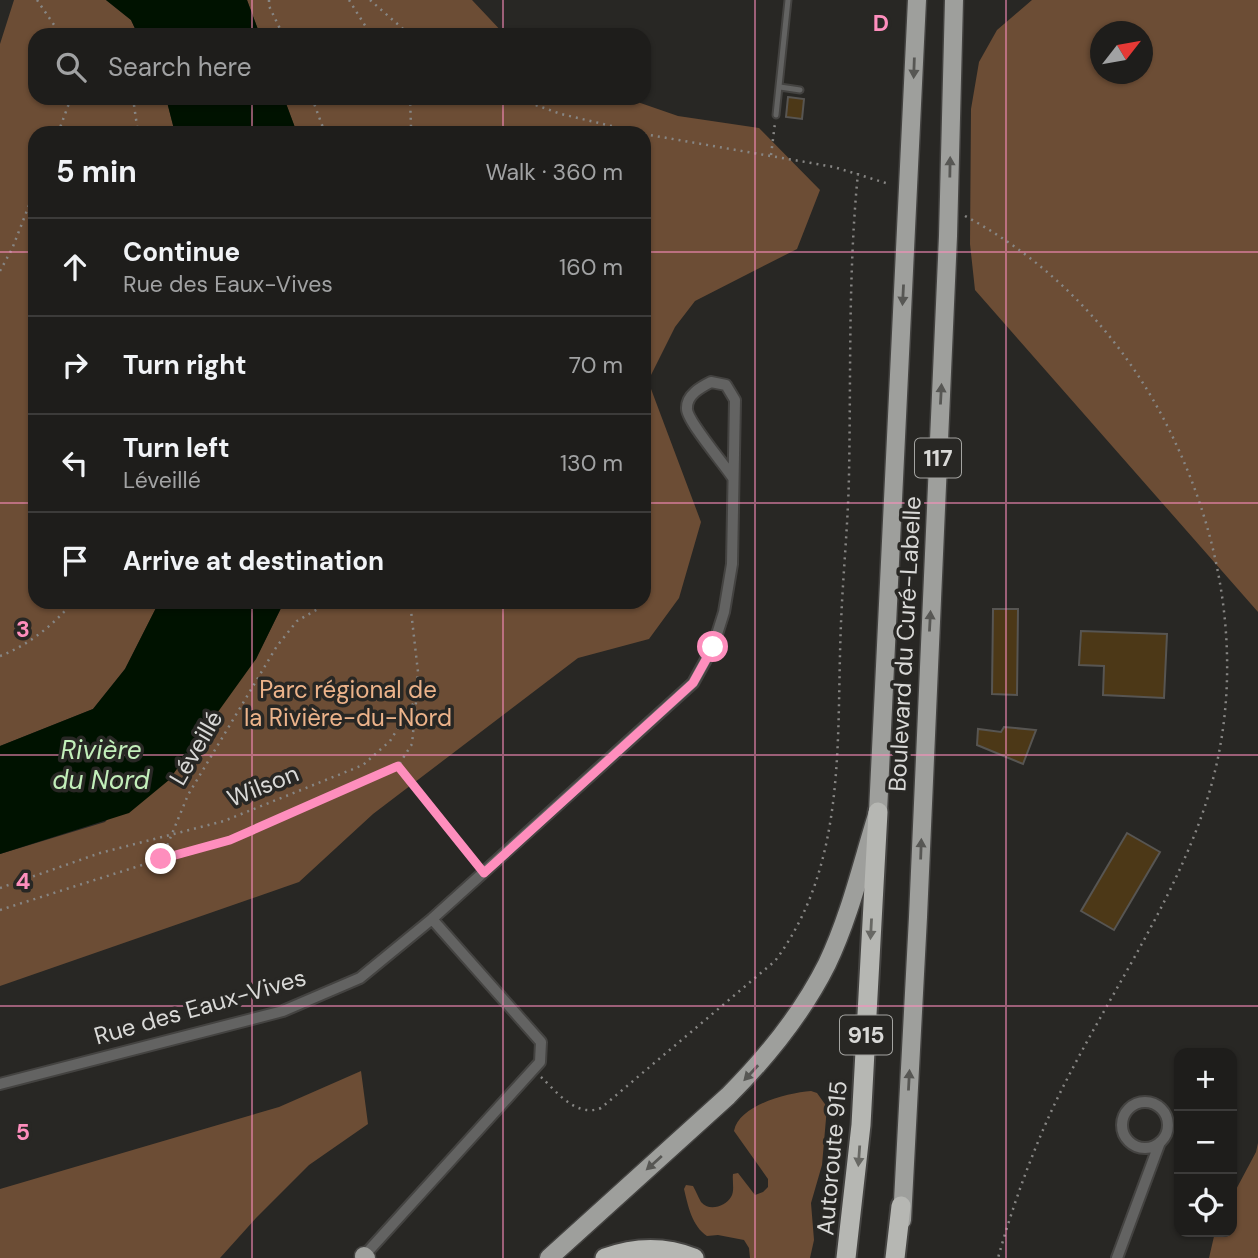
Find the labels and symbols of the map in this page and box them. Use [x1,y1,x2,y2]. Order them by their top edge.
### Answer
text: D [873,8,889,38]
north arrow [1090,21,1153,84]
one-way arrow [908,57,919,79]
one-way arrow [945,156,956,178]
one-way arrow [898,285,909,307]
one-way arrow [935,383,946,405]
road number: 117 [915,438,961,478]
street label: Boulevard du Curé-Labelle [881,495,928,792]
one-way arrow [925,610,936,632]
text: 3 [16,614,30,644]
route start [697,631,728,662]
park label: Parc régional de la Rivière-du-Nord [244,674,452,733]
street label: Léveillé [162,705,229,791]
water label: Rivière du Nord [52,733,151,797]
street label: Wilson [223,757,303,814]
one-way arrow [915,837,926,859]
route end [145,843,176,874]
text: 4 [16,866,31,896]
one-way arrow [866,918,877,940]
street label: Rue des Eaux-Vives [90,961,309,1052]
road number: 915 [840,1016,892,1054]
one-way arrow [743,1064,759,1081]
one-way arrow [904,1069,915,1091]
street label: Autoroute 915 [809,1079,854,1237]
text: 5 [16,1117,30,1147]
one-way arrow [853,1145,864,1167]
one-way arrow [646,1155,663,1170]

